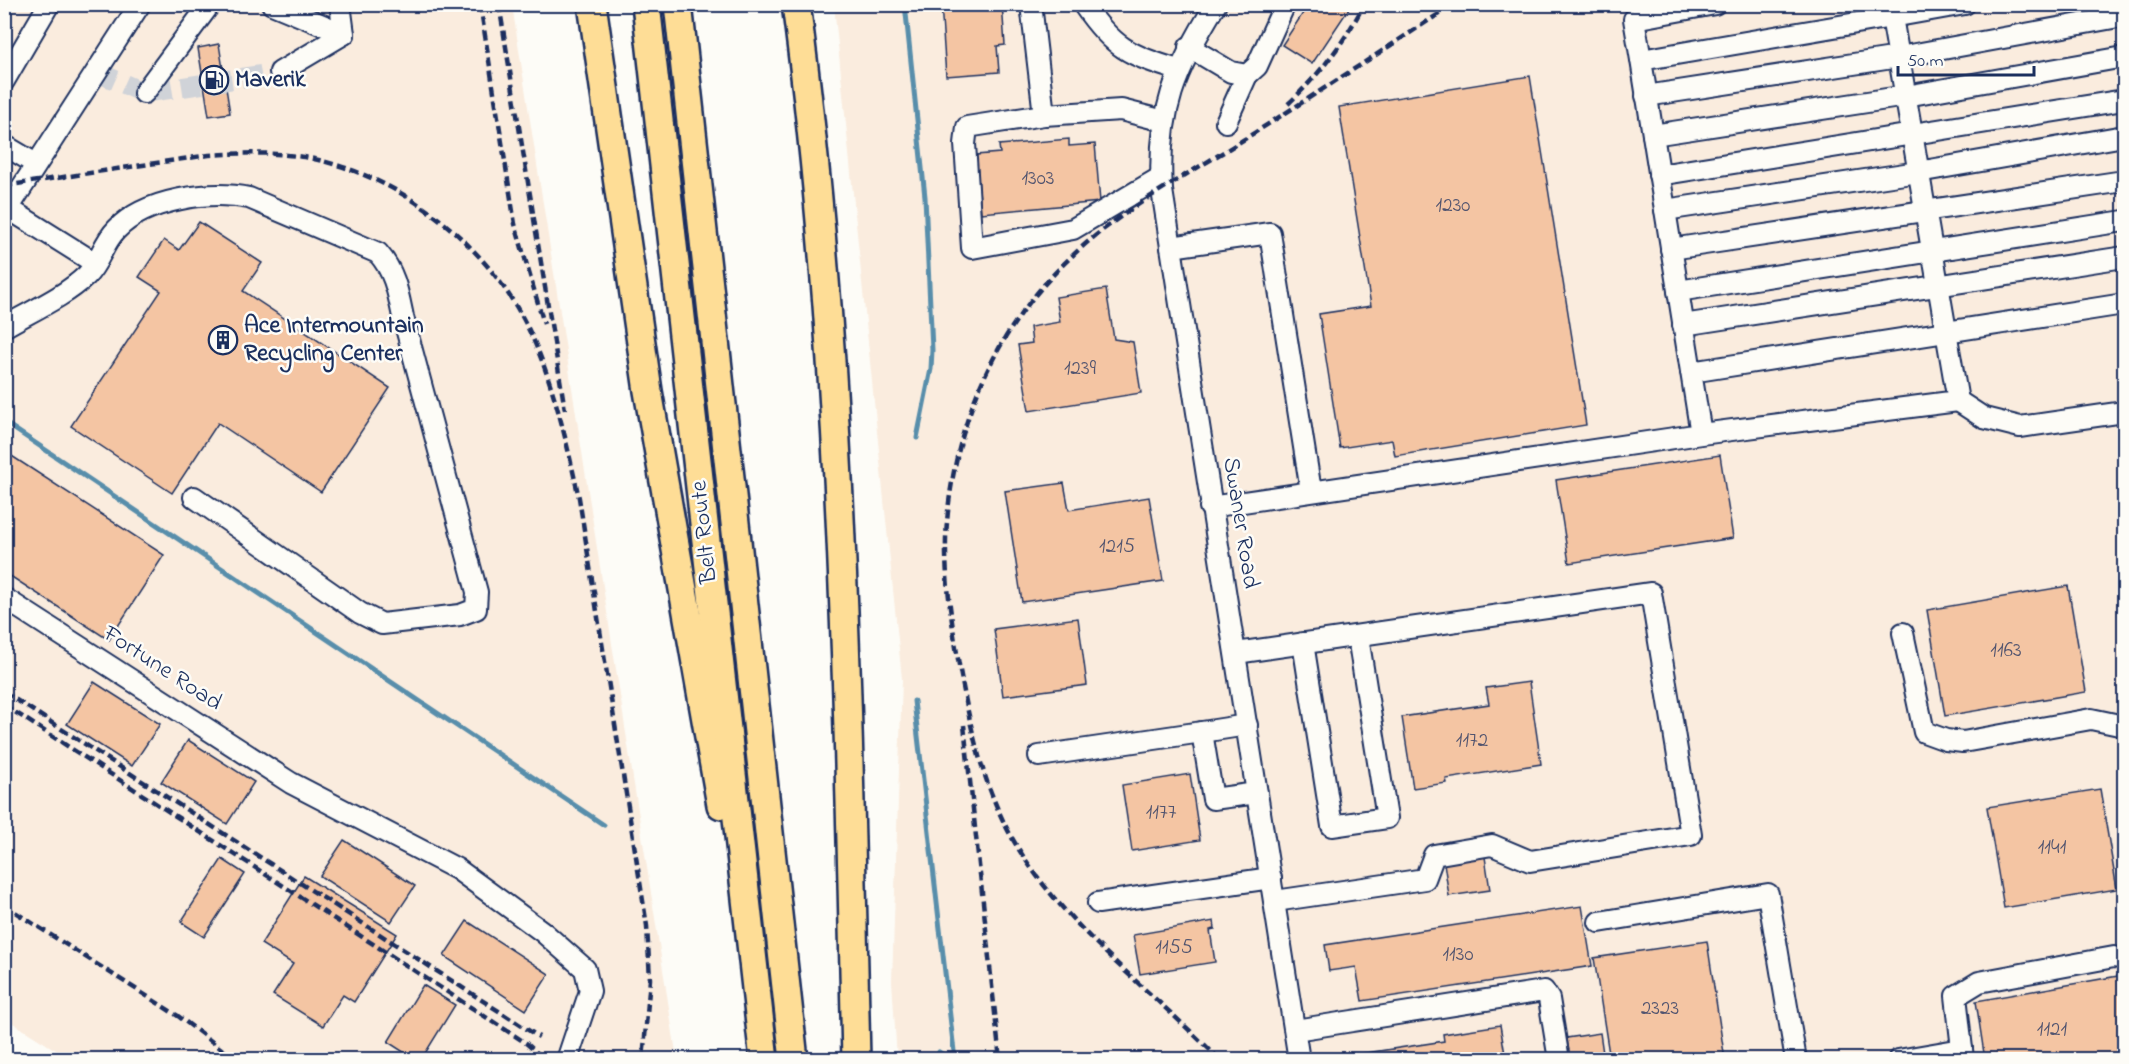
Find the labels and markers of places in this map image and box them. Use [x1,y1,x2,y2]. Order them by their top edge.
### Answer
place label: Maverik [235,63,306,98]
fuel station icon: Maverik [198,64,230,96]
place label: Ace Intermountain Recycling Center [244,309,424,373]
building icon: Ace Intermountain Recycling Center [207,324,239,356]

